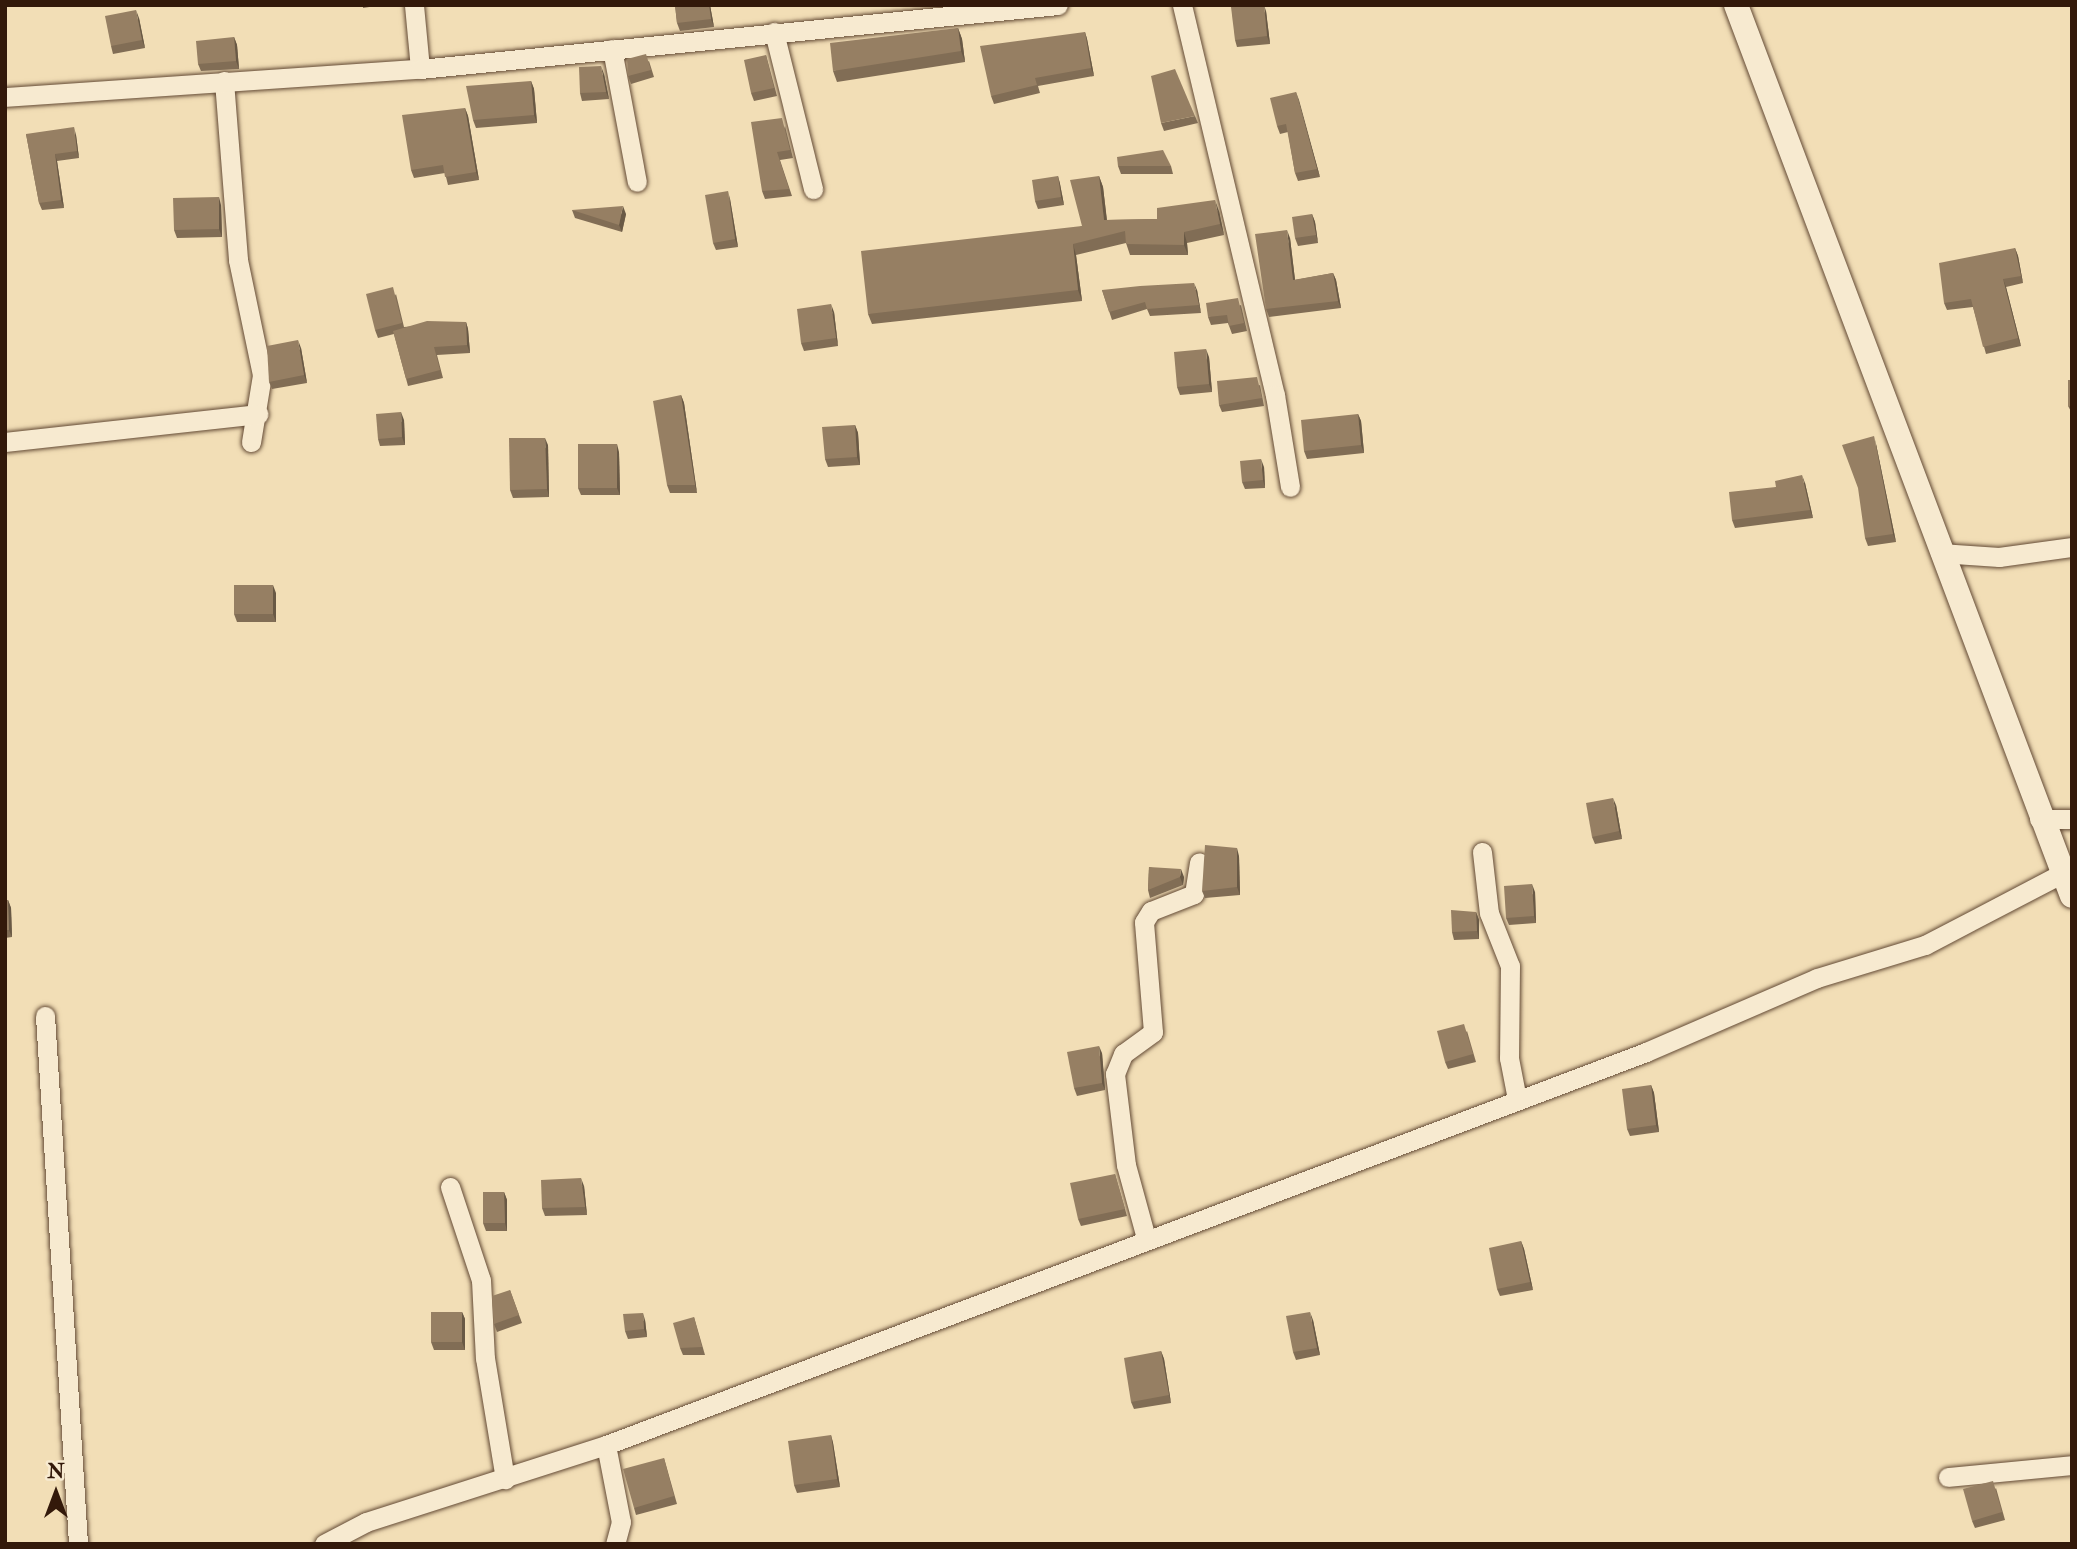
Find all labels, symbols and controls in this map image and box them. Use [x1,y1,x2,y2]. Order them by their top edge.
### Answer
north arrow [21,1458,91,1528]
text: N [47,1460,65,1484]

